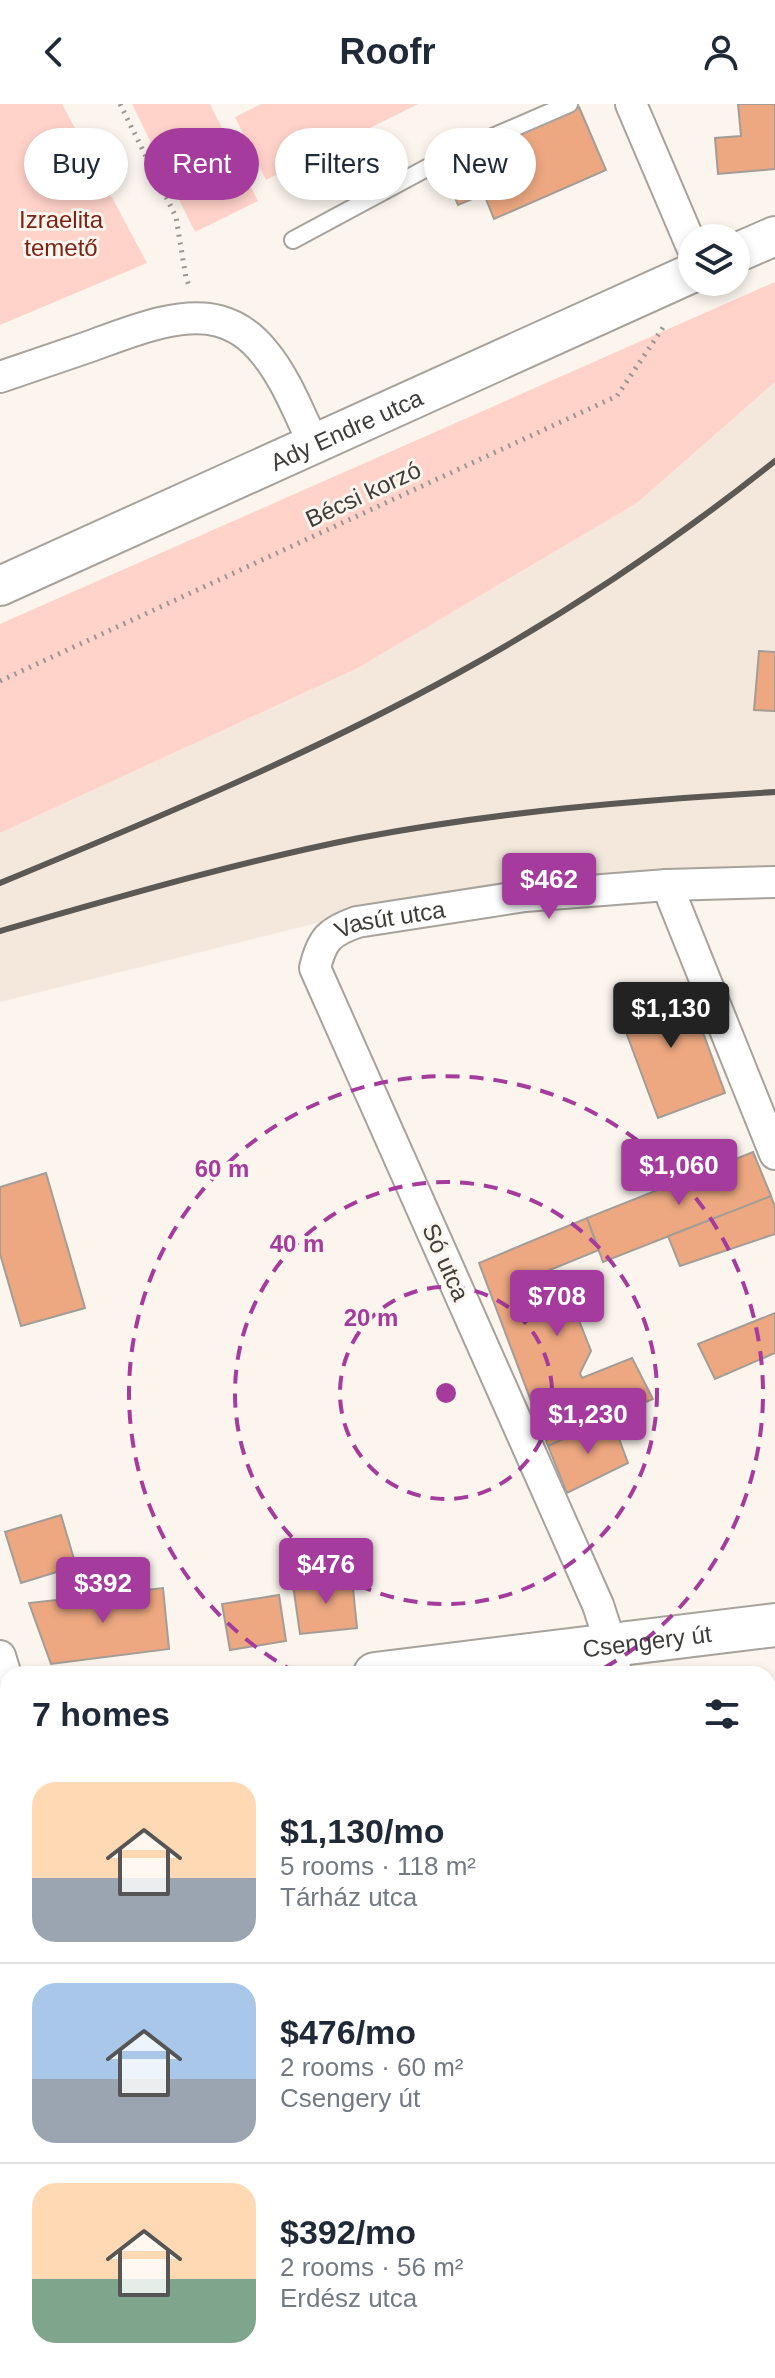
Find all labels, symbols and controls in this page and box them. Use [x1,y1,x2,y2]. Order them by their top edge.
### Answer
icon: back [32,30,76,74]
icon: person [699,30,743,74]
text: Roofr [340,31,435,72]
chip: Buy [24,128,128,200]
chip: Rent [144,128,259,200]
chip: Filters [275,128,408,200]
chip: New [424,128,536,200]
park label: Izraelita temető [19,206,104,261]
map controls [678,224,750,296]
button: layers [678,224,750,296]
street label: Ady Endre utca [266,383,427,476]
street label: Bécsi korzó [301,456,425,532]
pin: $462 [502,853,596,921]
text: $462 [520,864,578,894]
street label: Vasút utca [330,895,448,943]
pin: $1,130 [606,982,736,1050]
text: $1,130 [631,993,711,1023]
pin: $1,060 [614,1139,744,1207]
text: $1,060 [639,1150,719,1180]
text: 60 m [195,1155,249,1182]
street label: Só utca [417,1219,475,1305]
text: 40 m [270,1230,324,1257]
pin: $708 [510,1270,604,1338]
text: $708 [528,1281,586,1311]
text: 20 m [344,1304,398,1331]
centre of rings [432,1379,460,1407]
pin: $1,230 [523,1388,653,1456]
text: $1,230 [548,1399,628,1429]
pin: $476 [279,1538,373,1606]
text: $476 [297,1549,355,1579]
pin: $392 [56,1557,150,1625]
text: $392 [74,1568,132,1598]
street label: Csengery út [581,1619,713,1662]
icon: filters [700,1692,744,1736]
text: 7 homes [32,1695,170,1733]
text: $1,130/mo [280,1812,444,1850]
icon: home [96,1814,192,1910]
text: 5 rooms · 118 m² [280,1851,476,1881]
text: Tárház utca [280,1882,417,1912]
text: $476/mo [280,2013,416,2051]
icon: home [96,2015,192,2111]
text: 2 rooms · 60 m² [280,2052,464,2082]
text: Csengery út [280,2083,420,2113]
text: $392/mo [280,2213,416,2251]
icon: home [96,2215,192,2311]
text: 2 rooms · 56 m² [280,2252,464,2282]
text: Erdész utca [280,2283,417,2313]

